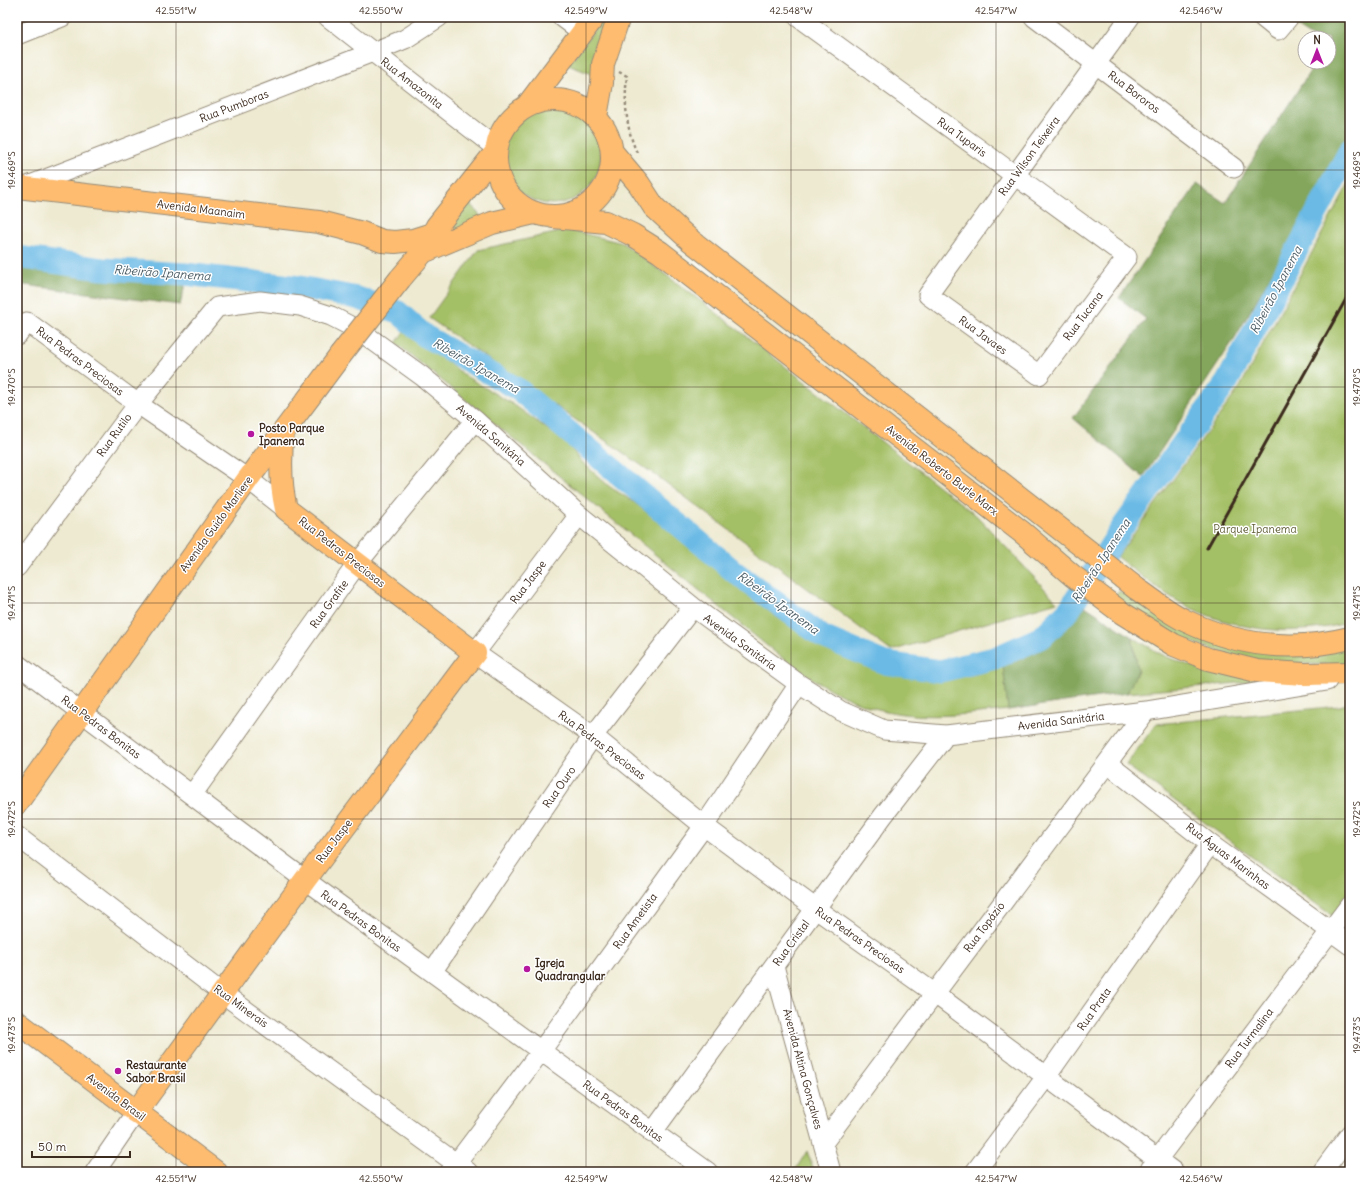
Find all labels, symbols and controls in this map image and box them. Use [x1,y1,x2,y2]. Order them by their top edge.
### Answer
text: 42.551°W [155,4,197,17]
text: 42.550°W [359,4,403,17]
text: 42.549°W [564,4,608,17]
text: 42.548°W [769,4,813,17]
text: 42.547°W [975,4,1017,17]
text: 42.546°W [1179,4,1223,17]
north arrow [1297,30,1337,70]
text: N [1313,33,1321,47]
street label: Rua Amazonita [378,54,446,112]
street label: Rua Bororos [1105,68,1163,116]
street label: Rua Pumboras [198,86,270,126]
street label: Rua Tuparis [934,114,990,160]
street label: Rua Wilson Teixeira [995,114,1063,198]
text: 19.469°S [5,151,18,189]
text: 19.469°S [1350,151,1363,189]
street label: Avenida Maanaim [156,197,246,221]
water label: Ribeirão Ipanema [1246,242,1305,336]
water label: Ribeirão Ipanema [113,262,212,283]
street label: Rua Tucana [1060,289,1106,343]
street label: Rua Javaes [956,313,1010,357]
street label: Rua Pedras Preciosas [33,323,127,399]
water label: Ribeirão Ipanema [431,335,523,397]
text: 19.470°S [5,368,18,406]
text: 19.470°S [1350,368,1363,406]
street label: Avenida Sanitária [454,401,528,469]
street label: Rua Rutilo [94,411,134,459]
place label: Posto Parque Ipanema [259,421,325,449]
street label: Avenida Roberto Burle Marx [883,422,1001,519]
marker: Posto Parque Ipanema [246,429,256,439]
street label: Avenida Guido Marliere [177,473,256,575]
street label: Rua Pedras Preciosas [296,514,388,590]
water label: Ribeirão Ipanema [1068,515,1134,605]
park label: Parque Ipanema [1213,522,1297,536]
street label: Rua Jaspe [507,557,549,607]
water label: Ribeirão Ipanema [735,568,823,638]
street label: Rua Grafite [307,577,351,631]
text: 19.471°S [5,585,18,620]
text: 19.471°S [1350,585,1363,620]
street label: Avenida Sanitária [701,611,779,673]
street label: Rua Pedras Bonitas [58,692,144,762]
street label: Rua Pedras Preciosas [555,707,649,783]
street label: Avenida Sanitária [1017,709,1105,733]
street label: Rua Ouro [540,763,578,811]
text: 19.472°S [5,800,18,837]
text: 19.472°S [1350,800,1363,837]
street label: Rua Jaspe [313,816,355,866]
street label: Rua Águas Marinhas [1183,819,1273,892]
street label: Rua Pedras Bonitas [318,887,404,955]
street label: Rua Ametista [610,890,660,952]
street label: Rua Topázio [960,899,1008,955]
street label: Rua Pedras Preciosas [812,904,908,976]
street label: Rua Cristal [770,917,812,969]
place label: Igreja Quadrangular [535,956,606,984]
marker: Igreja Quadrangular [522,964,532,974]
street label: Rua Minerais [211,982,271,1030]
street label: Rua Prata [1074,985,1114,1033]
street label: Rua Turmalina [1222,1005,1276,1071]
street label: Avenida Altina Gonçalves [780,1007,826,1131]
text: 19.473°S [5,1016,18,1053]
text: 19.473°S [1350,1016,1363,1053]
place label: Restaurante Sabor Brasil [126,1058,187,1085]
marker: Restaurante Sabor Brasil [113,1066,123,1076]
street label: Avenida Brasil [84,1070,148,1124]
street label: Rua Pedras Bonitas [580,1077,666,1145]
scale bar [32,1133,130,1159]
text: 50 m [38,1139,67,1154]
text: 42.551°W [155,1172,197,1185]
text: 42.550°W [359,1172,403,1185]
text: 42.549°W [564,1172,608,1185]
text: 42.548°W [769,1172,813,1185]
text: 42.547°W [975,1172,1017,1185]
text: 42.546°W [1179,1172,1223,1185]

